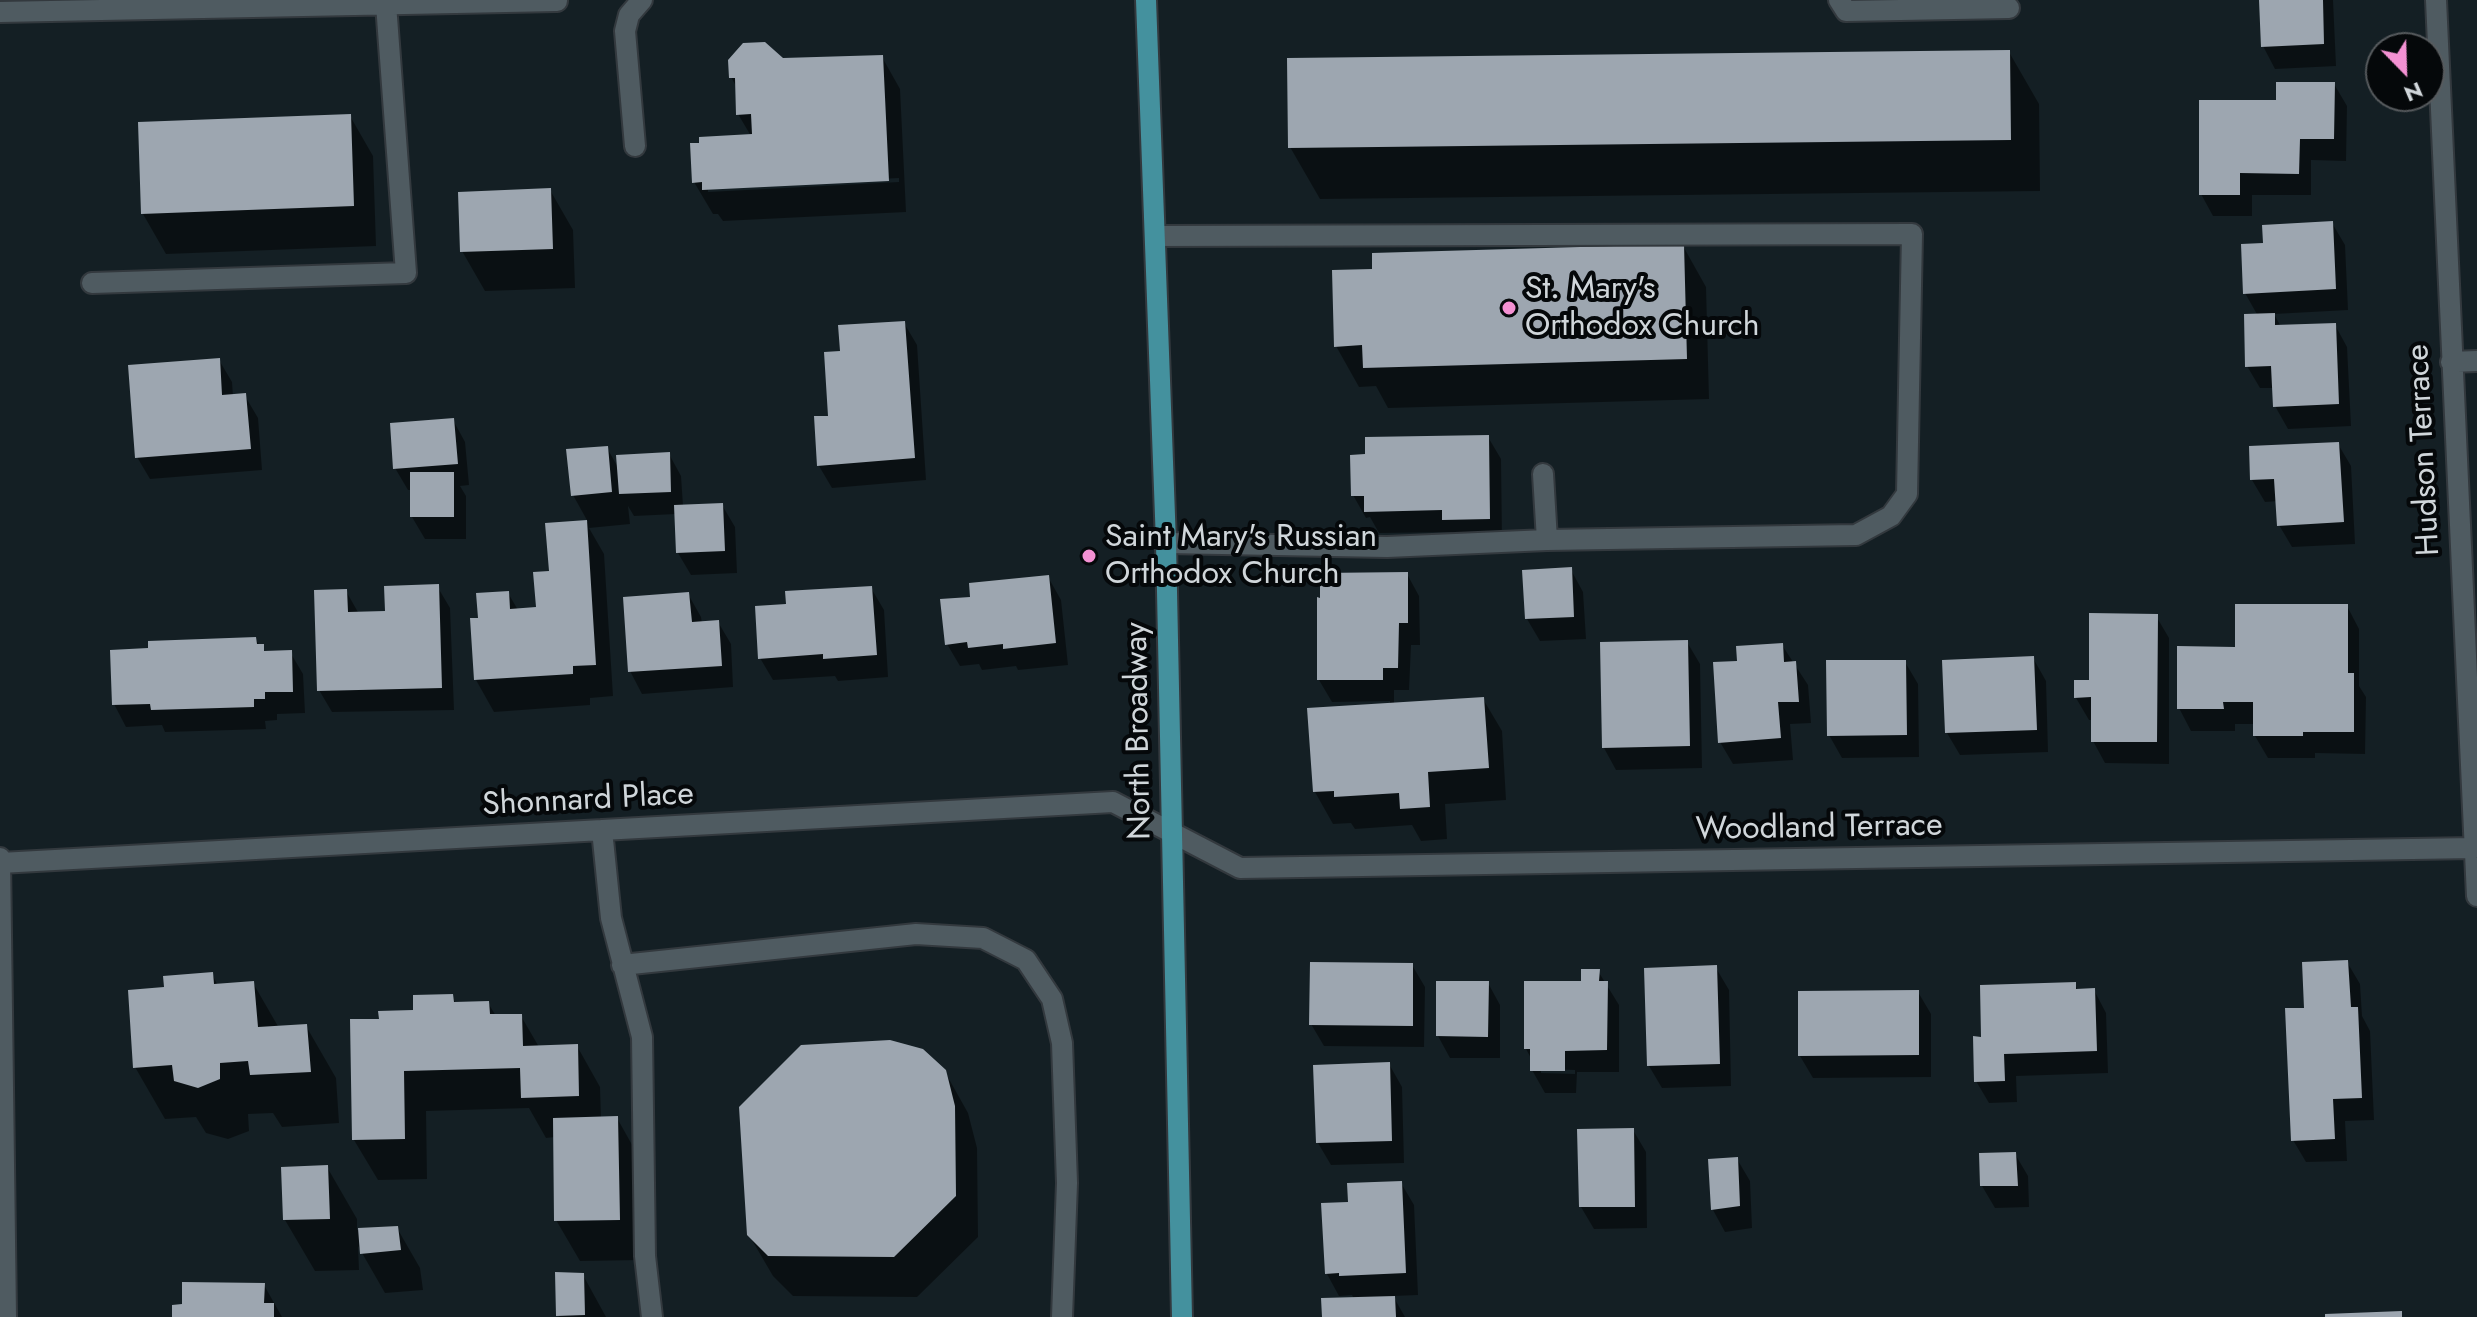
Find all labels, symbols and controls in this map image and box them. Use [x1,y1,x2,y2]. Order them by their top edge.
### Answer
north arrow [2365,32,2445,112]
text: N [2399,74,2428,110]
place label: St. Mary's Orthodox Church [1525,271,1760,346]
marker: St. Mary's Orthodox Church [1500,299,1518,317]
street label: Hudson Terrace [2400,343,2450,557]
place label: Saint Mary's Russian Orthodox Church [1105,519,1377,594]
marker: Saint Mary's Russian Orthodox Church [1080,547,1098,565]
street label: North Broadway [1119,622,1161,840]
street label: Shonnard Place [481,776,695,826]
street label: Woodland Terrace [1695,808,1943,850]

